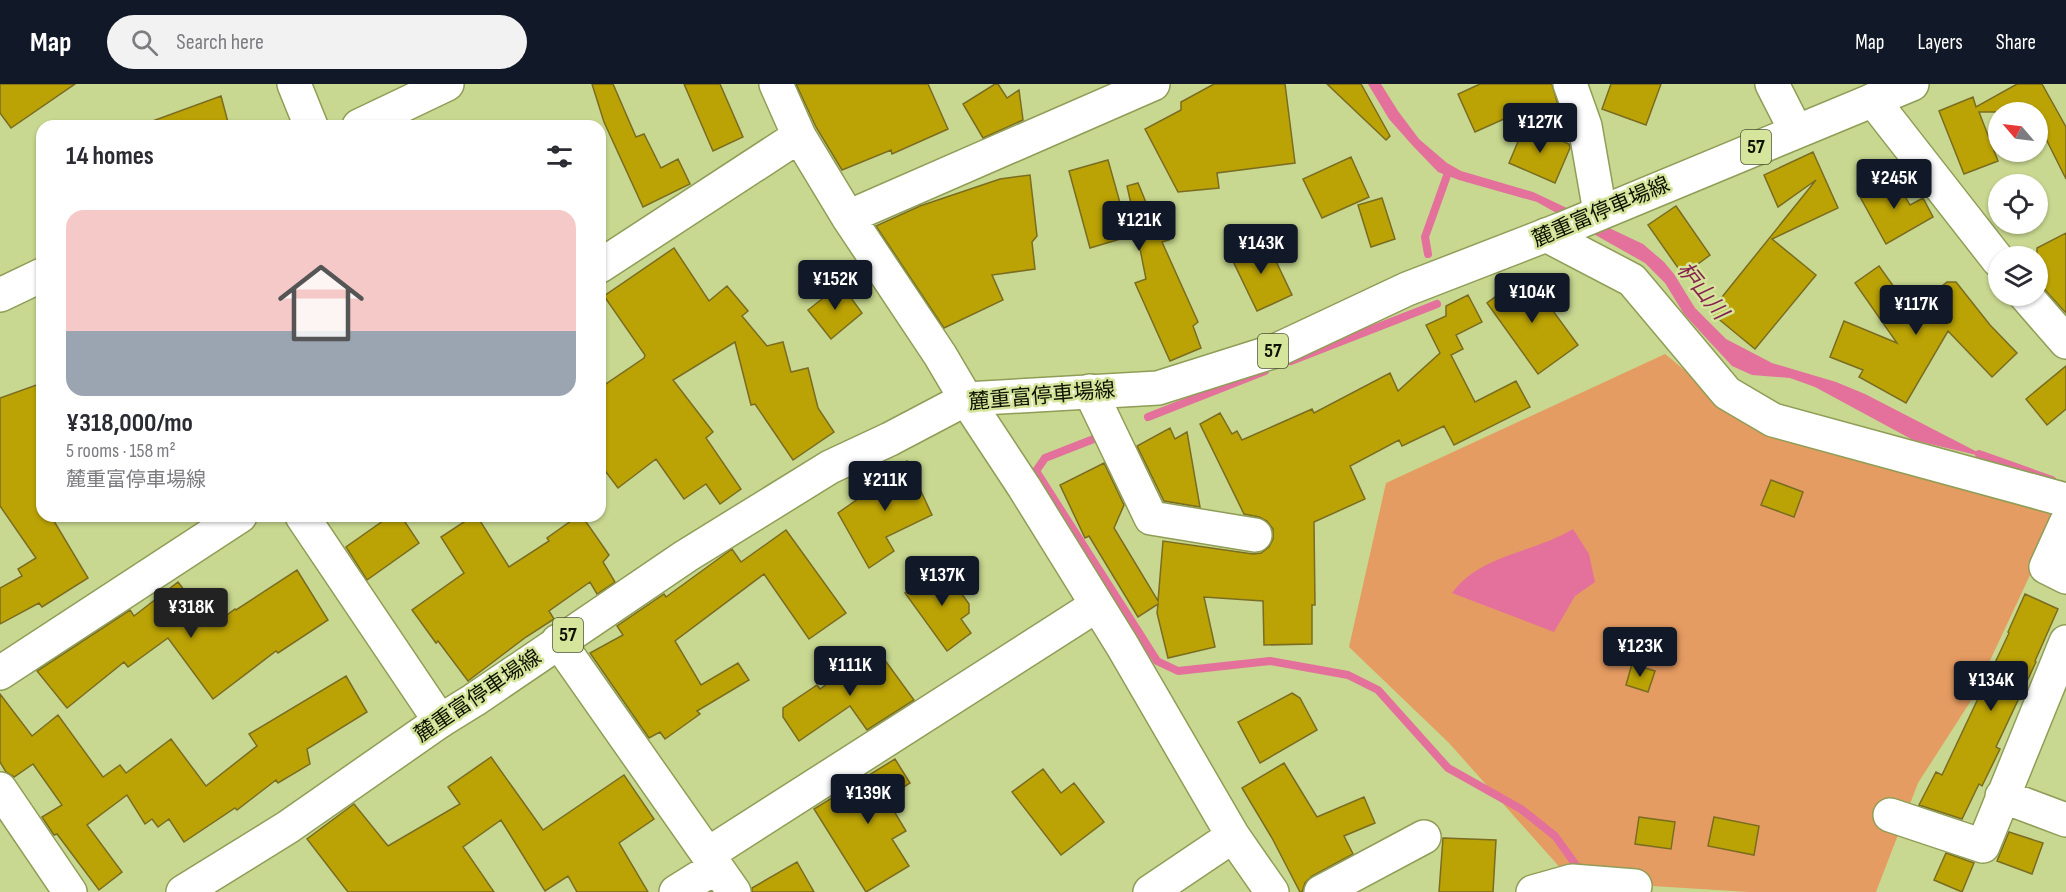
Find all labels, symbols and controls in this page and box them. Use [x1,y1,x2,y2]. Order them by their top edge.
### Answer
search box [107,15,527,69]
text: Map [30,26,71,59]
icon: search [128,26,161,59]
text: Search here [176,29,264,56]
text: Map [1855,30,1884,55]
text: Layers [1917,30,1963,55]
text: Share [1996,30,2036,55]
north arrow [1988,102,2048,162]
map controls [1988,102,2048,306]
pin: ¥127K [1498,103,1582,154]
text: ¥127K [1517,110,1563,134]
road number: 57 [1741,130,1771,164]
icon: filters [543,140,576,173]
text: 14 homes [66,141,154,172]
pin: ¥245K [1852,159,1936,210]
text: ¥245K [1871,166,1917,190]
street label: 麓重富停車場線 [1528,172,1674,252]
button: locate [1988,174,2048,234]
pin: ¥121K [1097,201,1181,252]
text: ¥121K [1116,208,1162,232]
pin: ¥143K [1219,224,1303,275]
text: ¥143K [1238,231,1284,255]
button: layers [1988,246,2048,306]
icon: home [267,249,375,357]
water label: 枦山川 [1671,257,1735,327]
pin: ¥152K [793,260,877,311]
text: ¥152K [812,267,858,291]
pin: ¥104K [1490,273,1574,324]
text: ¥104K [1509,280,1555,304]
pin: ¥117K [1874,285,1958,336]
text: ¥117K [1894,292,1938,316]
road number: 57 [1258,334,1288,368]
street label: 麓重富停車場線 [968,377,1116,415]
text: ¥318,000/mo [66,408,193,439]
text: 5 rooms · 158 m² [66,439,176,463]
pin: ¥211K [843,461,927,512]
text: 麓重富停車場線 [66,468,206,492]
text: ¥211K [863,468,907,492]
pin: ¥137K [900,556,984,607]
text: ¥137K [919,563,965,587]
pin: ¥318K [149,588,233,639]
text: ¥318K [168,595,214,619]
road number: 57 [553,618,583,652]
pin: ¥123K [1598,627,1682,678]
text: ¥123K [1617,634,1663,658]
street label: 麓重富停車場線 [410,645,546,747]
pin: ¥111K [808,646,892,697]
text: ¥111K [828,653,872,677]
pin: ¥134K [1949,661,2033,712]
text: ¥134K [1968,668,2014,692]
pin: ¥139K [826,774,910,825]
text: ¥139K [845,781,891,805]

